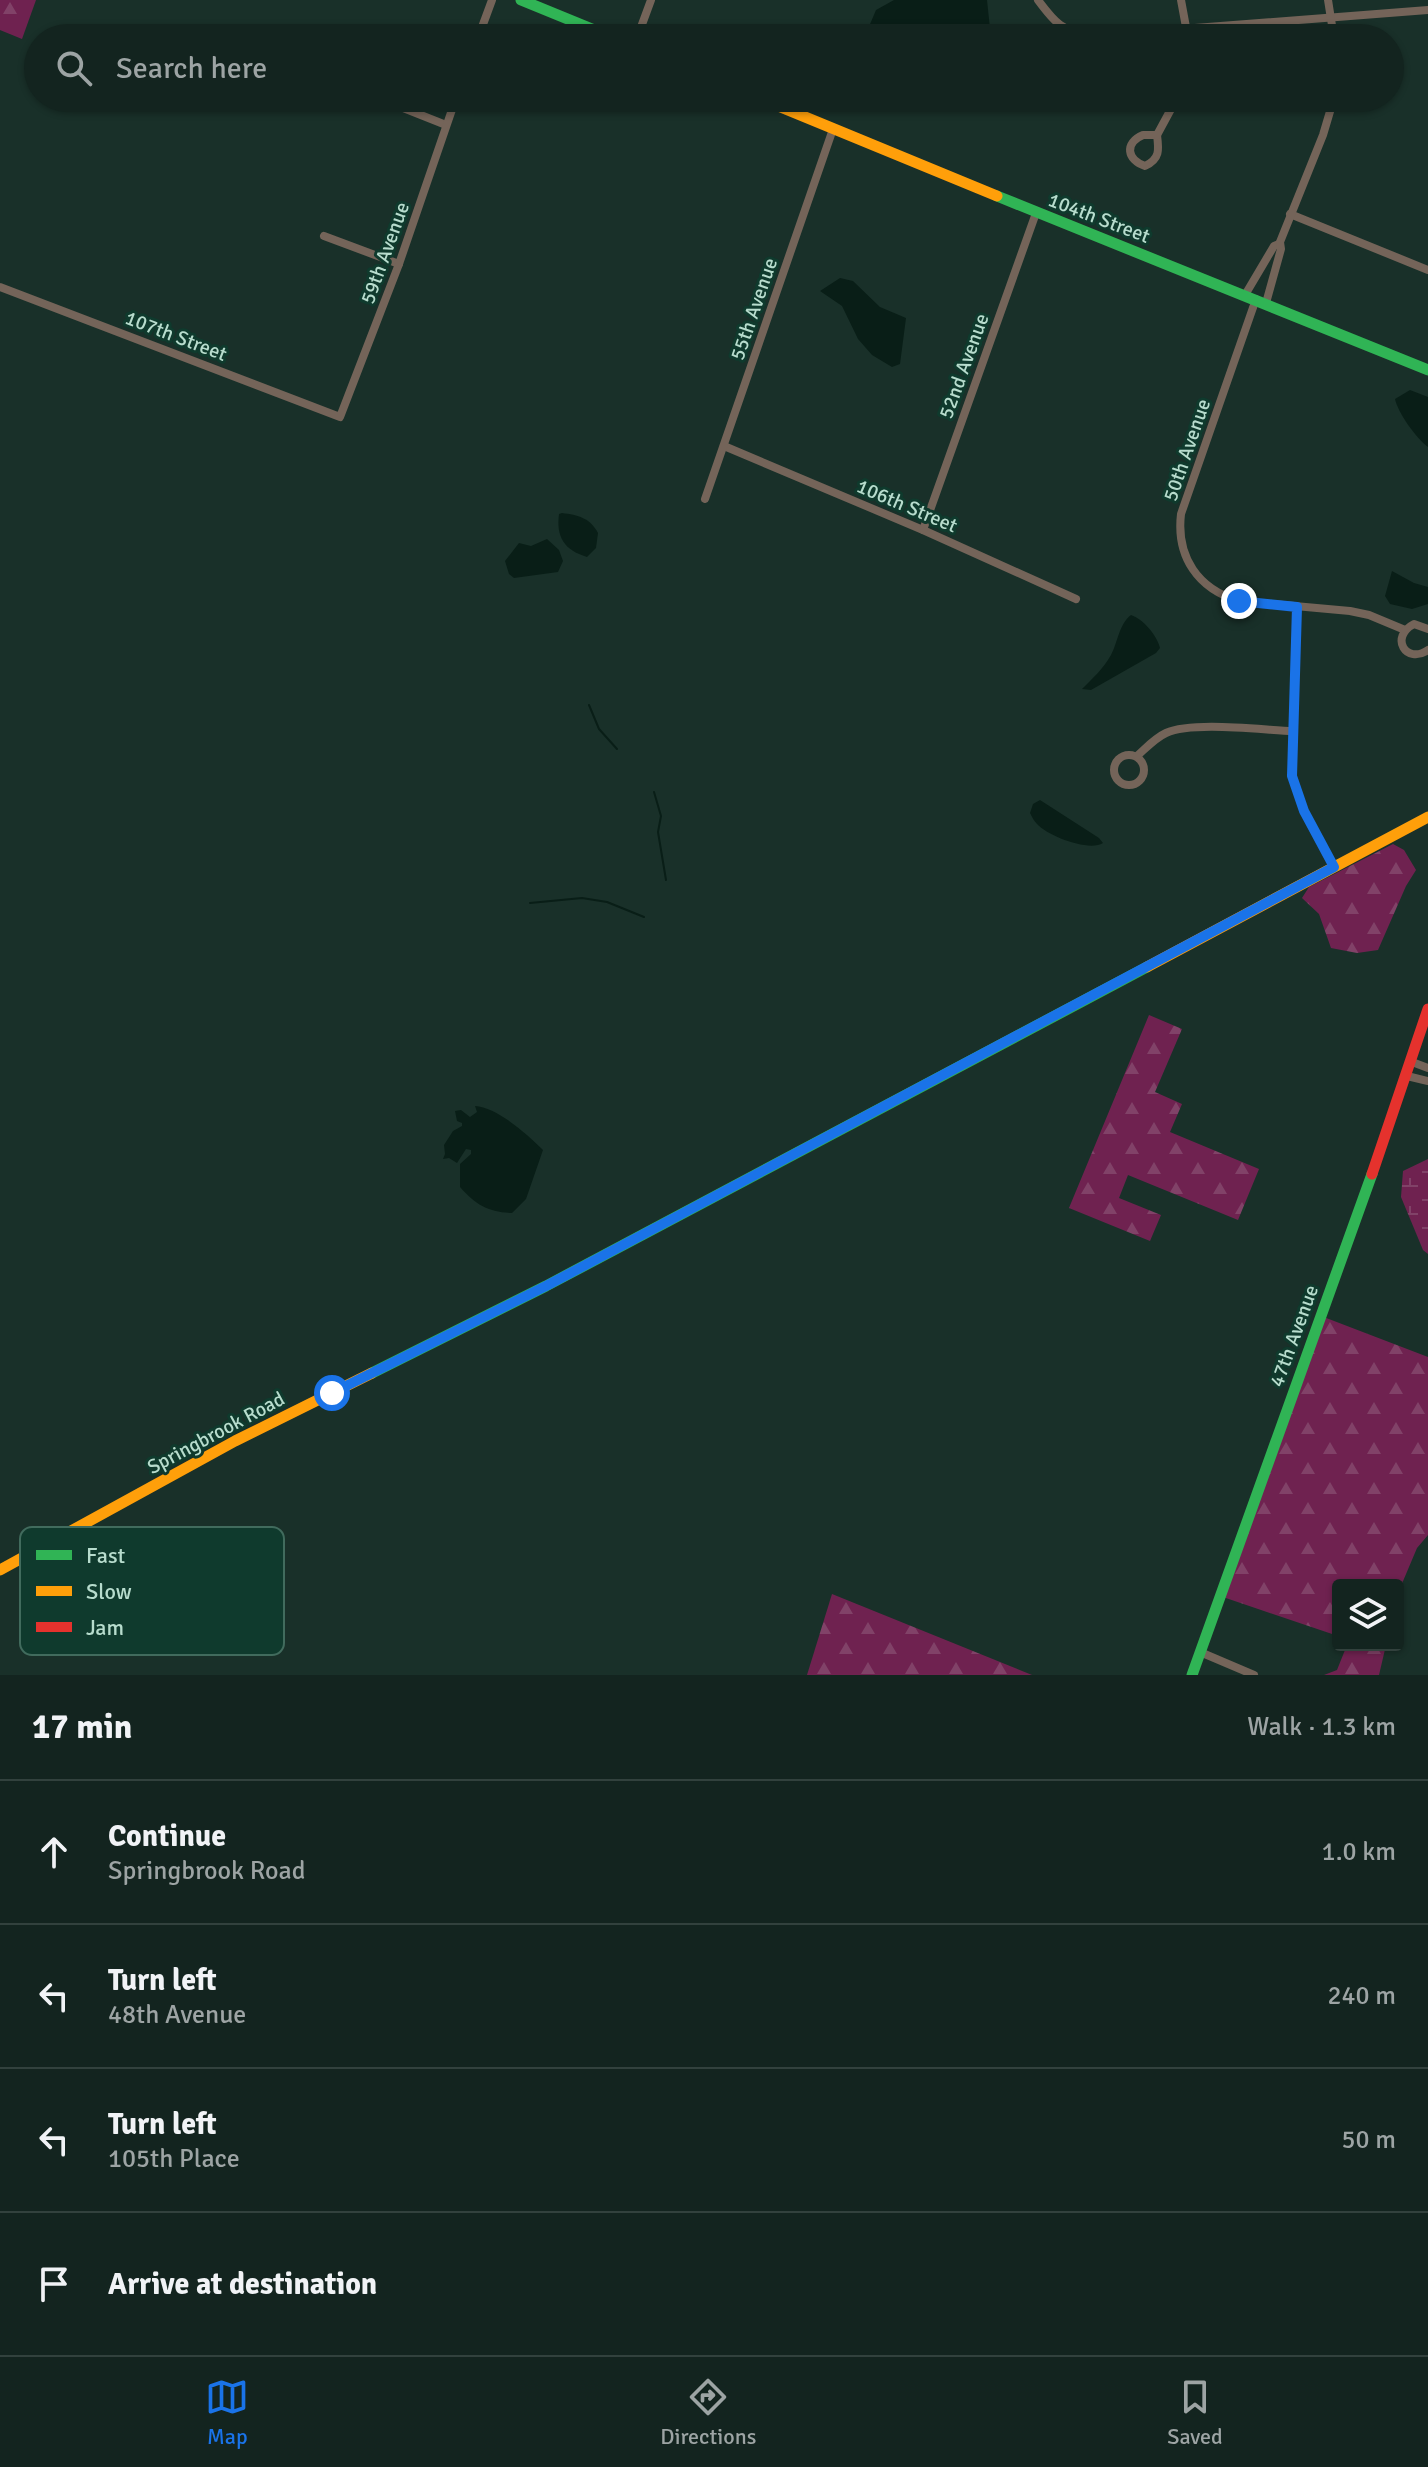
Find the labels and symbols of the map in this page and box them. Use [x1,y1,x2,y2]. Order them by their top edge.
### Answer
street label: 104th Street [1045,187,1153,249]
street label: 59th Avenue [355,199,415,307]
street label: 55th Avenue [725,255,783,363]
street label: 107th Street [122,305,230,367]
street label: 52nd Avenue [933,310,995,422]
street label: 50th Avenue [1158,396,1216,504]
street label: 106th Street [853,474,961,538]
route end [1221,583,1257,619]
street label: 47th Avenue [1264,1282,1324,1390]
route start [314,1375,350,1411]
street label: Springbrook Road [143,1386,289,1480]
legend [20,1527,284,1655]
text: Fast [86,1542,126,1569]
text: Slow [86,1578,132,1605]
text: Jam [86,1614,124,1641]

